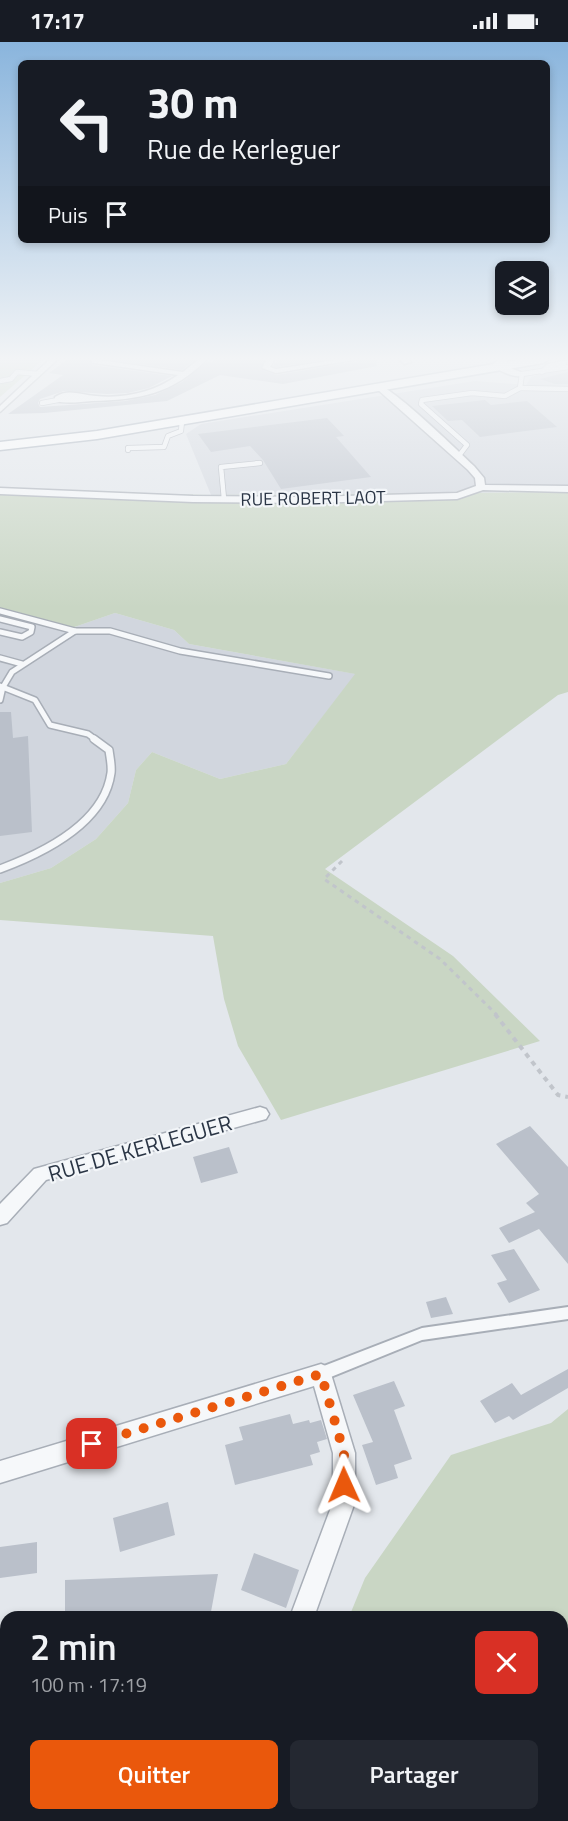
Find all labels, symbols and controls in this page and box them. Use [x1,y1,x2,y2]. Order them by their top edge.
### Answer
text: 17:17 [30,4,85,38]
text: 30 m [147,70,239,134]
icon: left [48,84,126,162]
text: Rue de Kerleguer [147,128,340,169]
text: Puis [48,198,88,232]
icon: arrive [100,198,133,231]
map controls [495,261,549,315]
button: layers [495,261,549,315]
street label: RUE ROBERT LAOT [240,483,386,513]
street label: RUE DE KERLEGUER [44,1105,236,1191]
pin [66,1418,117,1469]
icon: arrive [75,1427,108,1460]
position arrow [312,1453,376,1517]
text: 2 min [30,1619,117,1674]
button: close [475,1631,538,1694]
text: 100 m · 17:19 [30,1669,147,1700]
button: Quitter [30,1740,278,1809]
button: Partager [290,1740,538,1809]

